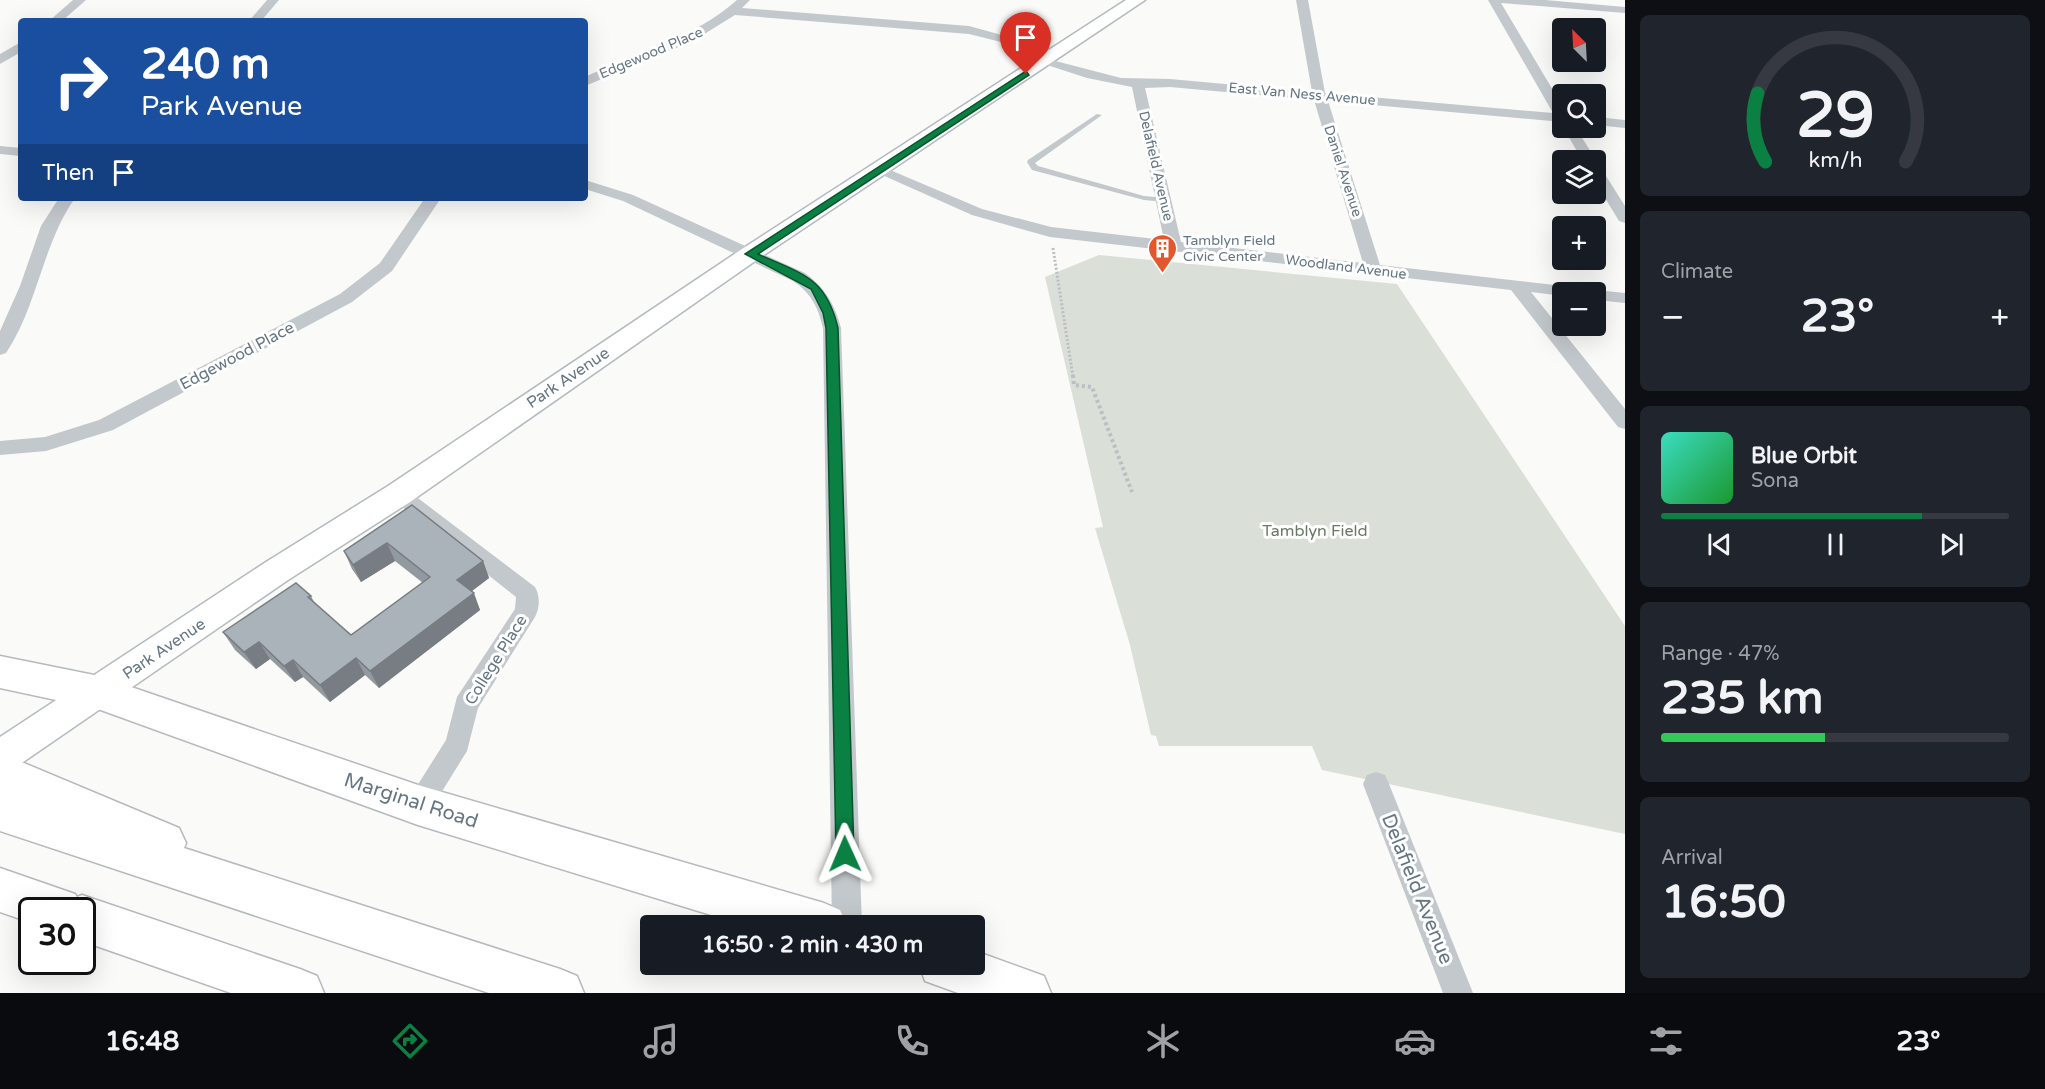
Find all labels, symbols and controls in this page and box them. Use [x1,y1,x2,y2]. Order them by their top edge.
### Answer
pin [1000,12,1051,74]
north arrow [1552,18,1606,72]
map controls [1552,18,1606,336]
icon: arrive [1009,21,1042,54]
street label: Edgewood Place [597,24,705,82]
text: 240 m [141,39,270,90]
icon: right [42,42,120,120]
street label: East Van Ness Avenue [1228,79,1376,109]
text: 29 [1796,79,1874,154]
button: search [1552,84,1606,138]
text: Park Avenue [141,90,302,123]
street label: Delafield Avenue [1135,109,1177,223]
street label: Daniel Avenue [1320,123,1366,219]
text: km/h [1808,148,1862,174]
button: layers [1552,150,1606,204]
icon: arrive [107,156,140,189]
text: Then [42,160,95,186]
button: + [1552,216,1606,270]
building icon: Tamblyn Field Civic Center [1146,232,1178,274]
place label: Tamblyn Field Civic Center [1183,232,1275,265]
street label: Woodland Avenue [1284,251,1408,283]
text: Climate [1661,260,1733,284]
button: − [1552,282,1606,336]
text: 23° [1801,290,1874,344]
text: − [1661,298,1685,337]
text: + [1990,298,2009,337]
street label: Edgewood Place [176,317,298,395]
street label: Park Avenue [523,343,613,413]
text: Blue Orbit [1751,443,1857,469]
text: Sona [1751,469,1799,493]
park label: Tamblyn Field [1262,521,1368,541]
icon: previous [1703,528,1736,561]
icon: pause [1819,528,1852,561]
icon: next [1935,528,1968,561]
street label: College Place [460,611,532,709]
street label: Park Avenue [119,614,209,684]
text: Range · 47% [1661,642,1780,666]
text: 235 km [1661,672,1823,726]
street label: Marginal Road [341,768,481,834]
street label: Delafield Avenue [1376,810,1458,968]
position arrow [813,822,877,886]
text: Arrival [1661,846,1723,870]
text: 16:50 [1661,876,1786,930]
speed limit sign: 30 [18,897,96,975]
text: 16:50 · 2 min · 430 m [702,932,923,958]
icon: directions [389,1020,431,1062]
icon: music [640,1020,682,1062]
icon: phone [891,1020,933,1062]
icon: climate [1142,1020,1184,1062]
icon: car [1394,1020,1436,1062]
icon: filters [1645,1020,1687,1062]
text: 16:48 [105,1025,179,1058]
text: 23° [1896,1025,1940,1058]

